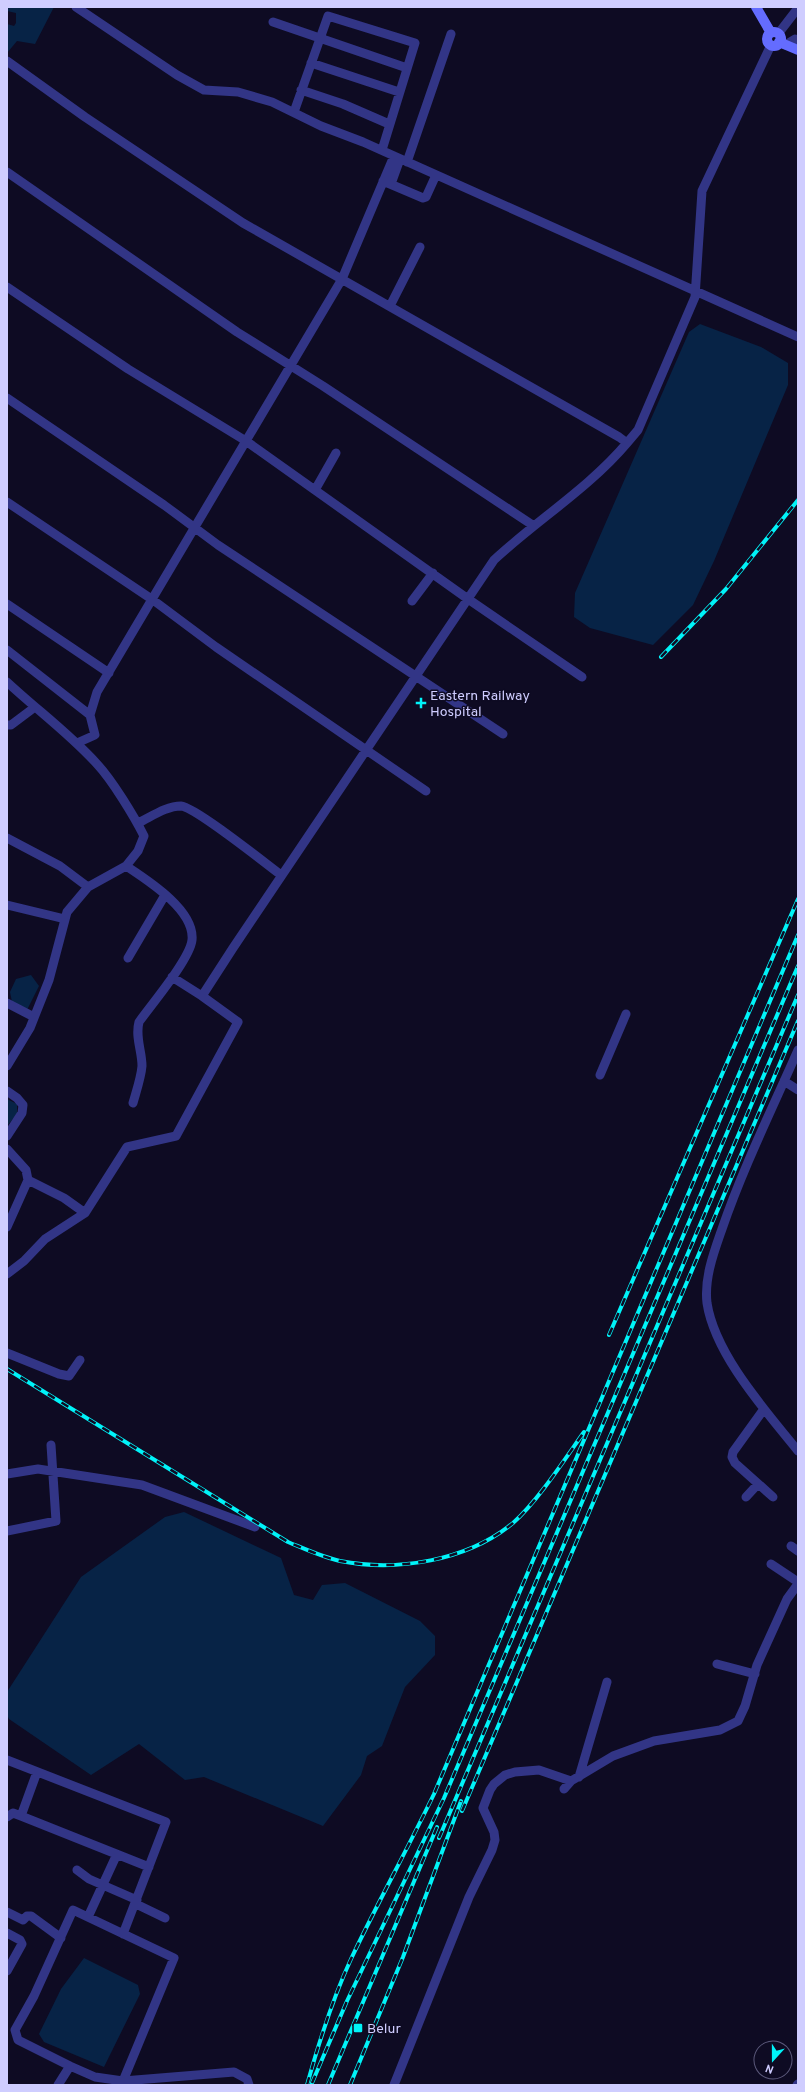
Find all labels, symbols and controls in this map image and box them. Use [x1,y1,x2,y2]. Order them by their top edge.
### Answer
place label: Eastern Railway Hospital [430,688,530,721]
marker: Eastern Railway Hospital [415,697,427,709]
place label: Belur [367,2021,401,2038]
marker: Belur [352,2022,364,2034]
north arrow [753,2040,793,2080]
text: N [764,2060,776,2076]

